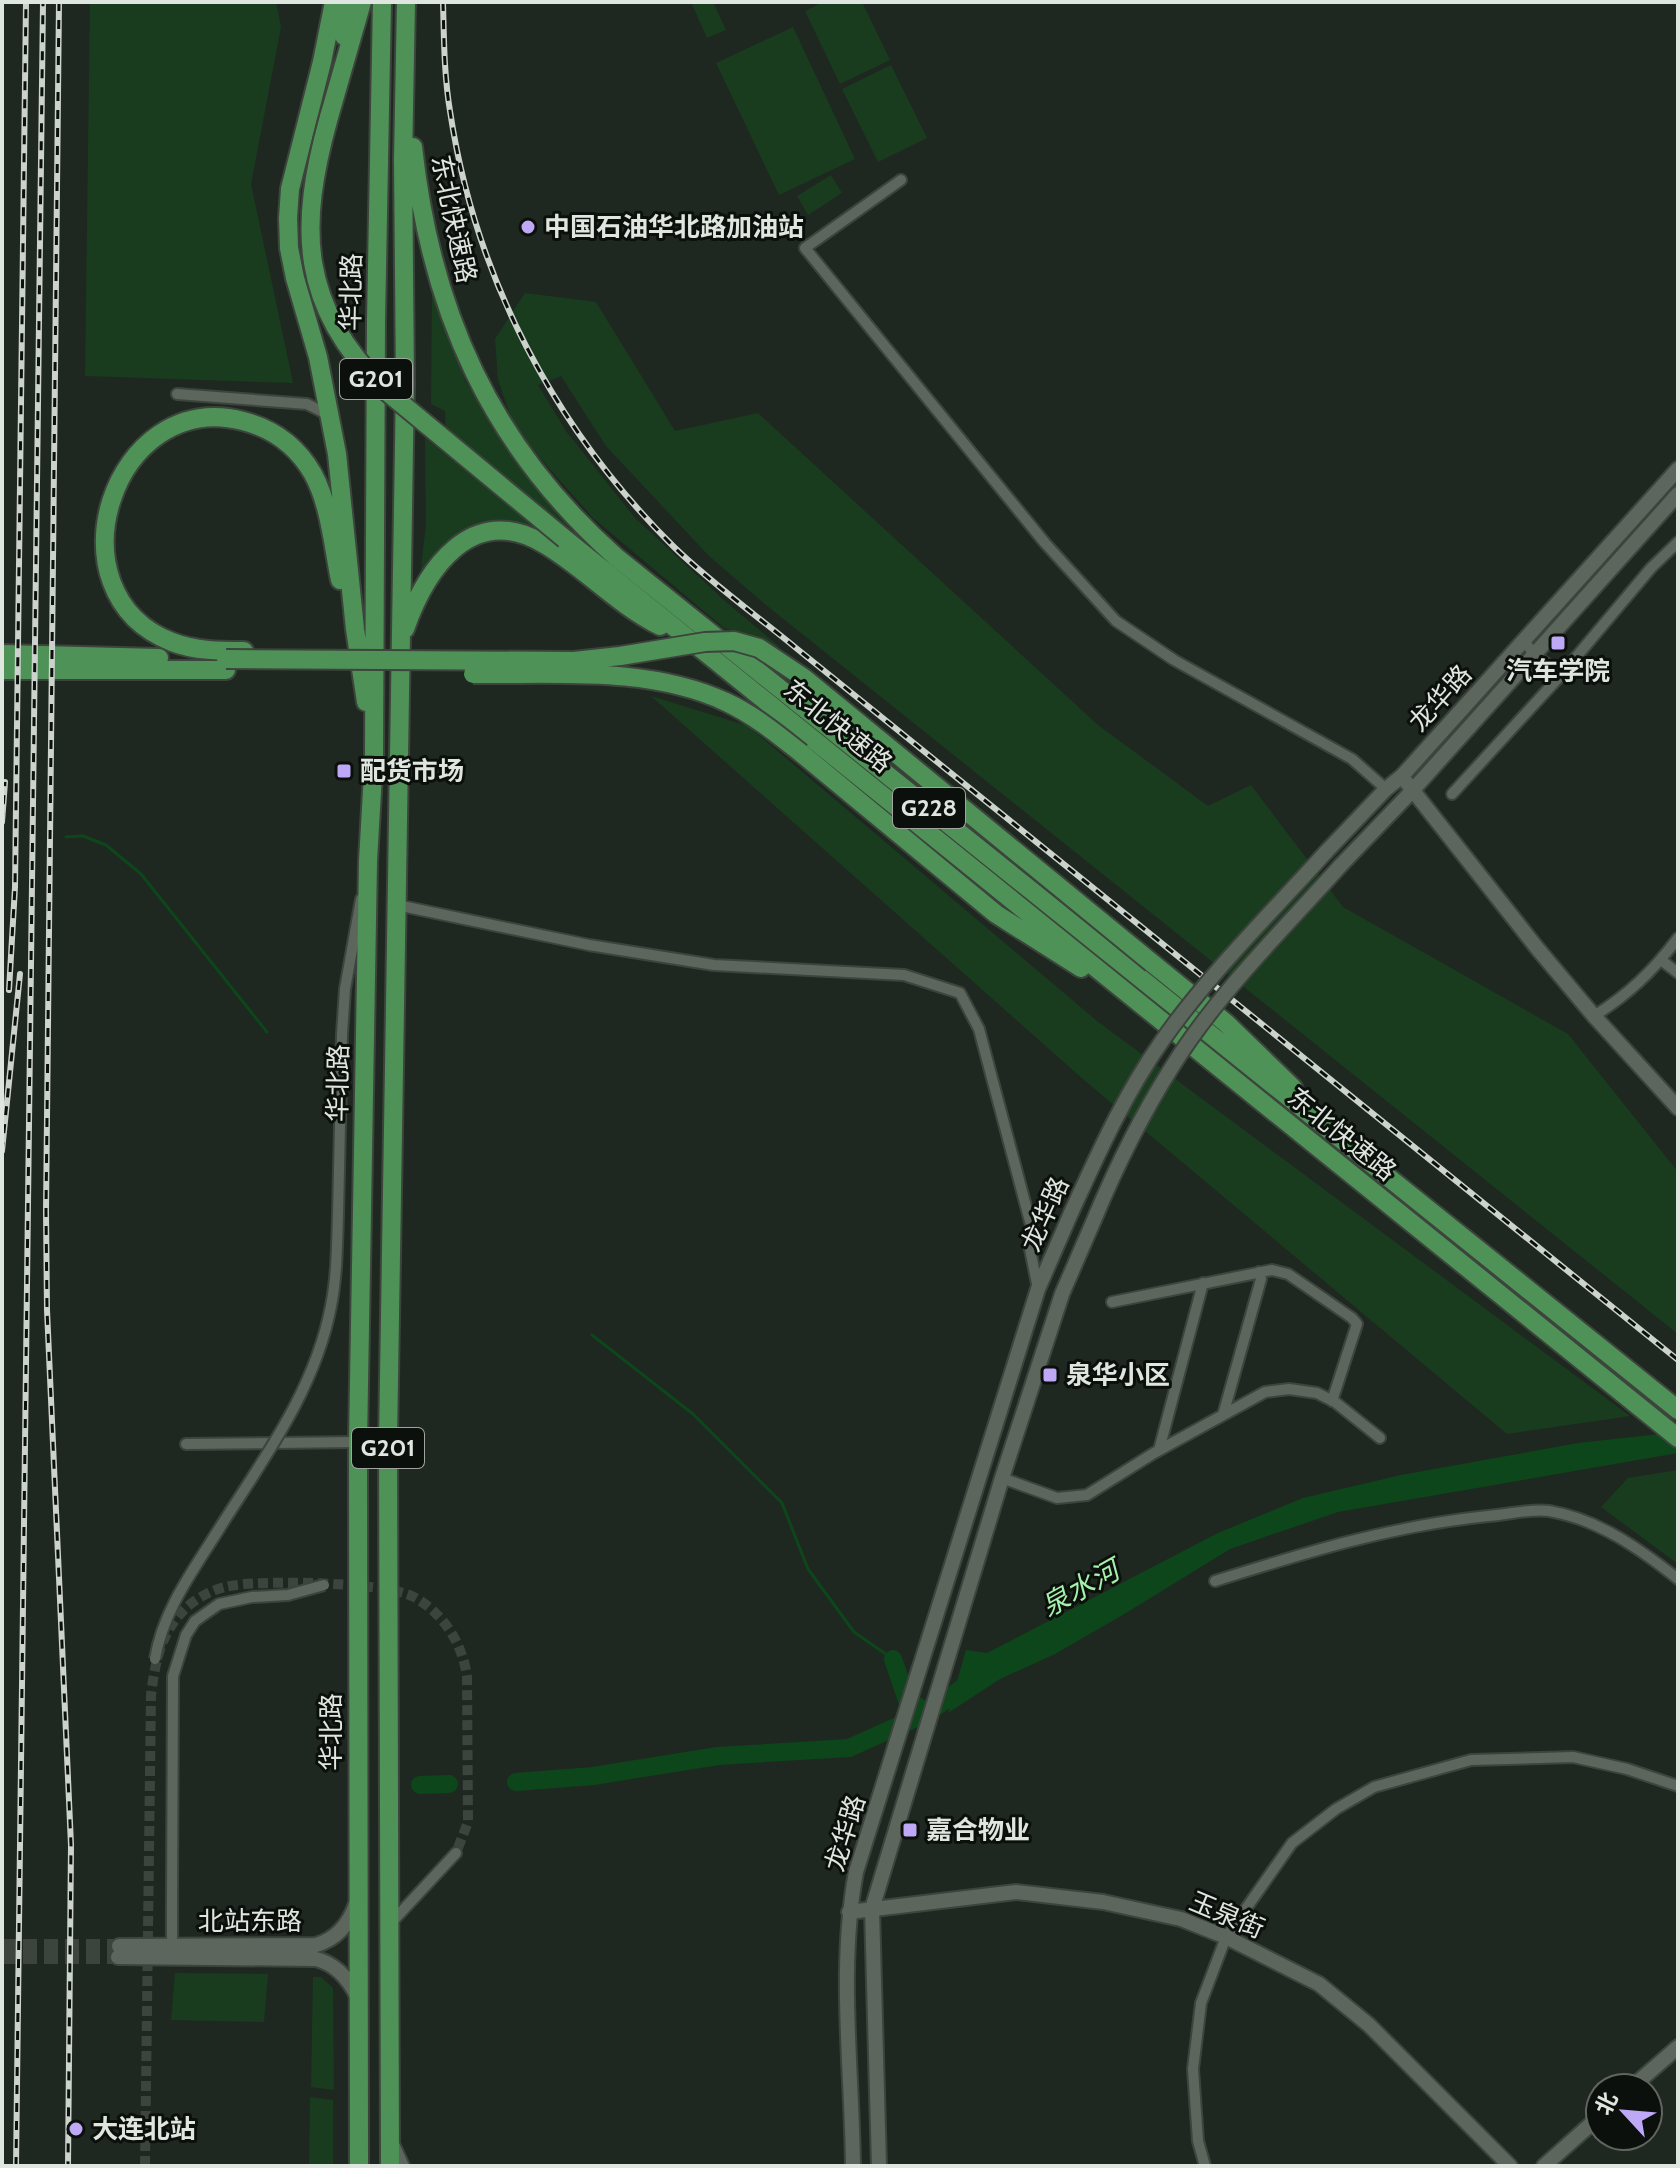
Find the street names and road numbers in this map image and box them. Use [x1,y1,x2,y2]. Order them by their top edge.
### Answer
street label: 东北快速路 [425,152,483,286]
street label: 华北路 [334,253,368,331]
road number: G201 [340,359,412,399]
street label: 龙华路 [1402,658,1478,738]
street label: 东北快速路 [777,673,899,779]
road number: G228 [893,788,965,828]
street label: 华北路 [321,1044,355,1122]
street label: 东北快速路 [1281,1081,1403,1187]
street label: 龙华路 [1015,1172,1075,1256]
road number: G201 [352,1428,424,1468]
street label: 华北路 [315,1693,347,1771]
street label: 龙华路 [818,1791,872,1875]
street label: 玉泉街 [1185,1885,1269,1945]
street label: 北站东路 [198,1905,302,1937]

